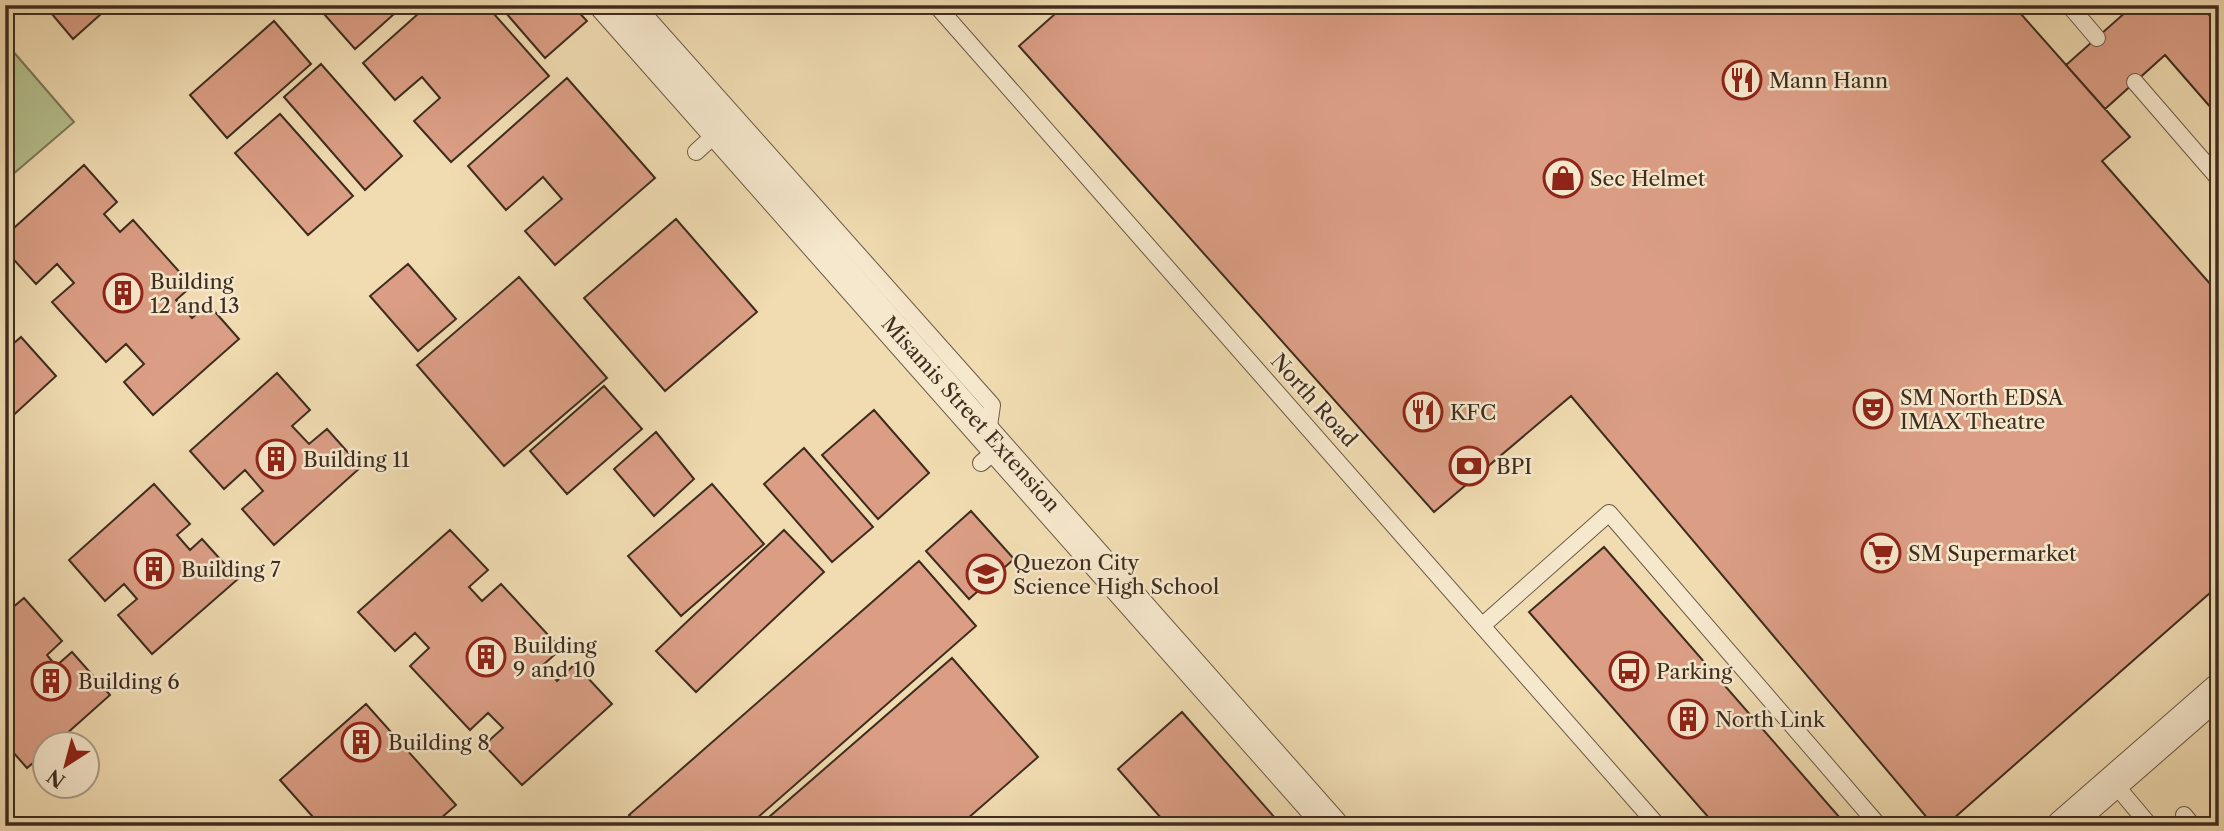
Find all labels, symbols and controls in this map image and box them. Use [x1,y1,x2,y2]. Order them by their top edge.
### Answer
restaurant icon: Mann Hann [1721,59,1763,101]
place label: Mann Hann [1769,68,1888,93]
shop icon: Sec Helmet [1542,157,1584,199]
place label: Sec Helmet [1590,166,1706,191]
place label: Building 12 and 13 [150,269,240,318]
building icon: Building 12 and 13 [102,272,144,314]
street label: Misamis Street Extension [877,311,1065,517]
street label: North Road [1266,348,1362,452]
place label: SM North EDSA IMAX Theatre [1900,385,2064,434]
theatre icon: SM North EDSA IMAX Theatre [1852,388,1894,430]
restaurant icon: KFC [1402,391,1444,433]
place label: KFC [1450,400,1496,425]
building icon: Building 11 [255,438,297,480]
bank icon: BPI [1448,445,1490,487]
place label: Building 11 [303,447,410,472]
place label: BPI [1496,454,1532,479]
supermarket icon: SM Supermarket [1860,532,1902,574]
place label: SM Supermarket [1908,541,2077,566]
building icon: Building 7 [133,548,175,590]
place label: Quezon City Science High School [1013,550,1219,599]
school or university icon: Quezon City Science High School [965,553,1007,595]
place label: Building 7 [181,557,281,582]
place label: Building 9 and 10 [513,633,598,682]
building icon: Building 9 and 10 [465,636,507,678]
bus stop icon: Parking [1608,650,1650,692]
place label: Parking [1656,659,1733,684]
building icon: Building 6 [30,660,72,702]
place label: Building 6 [78,669,180,694]
building icon: North Link [1667,698,1709,740]
place label: North Link [1715,707,1826,732]
building icon: Building 8 [340,721,382,763]
north arrow [32,730,102,800]
place label: Building 8 [388,730,490,755]
text: N [43,764,70,793]

